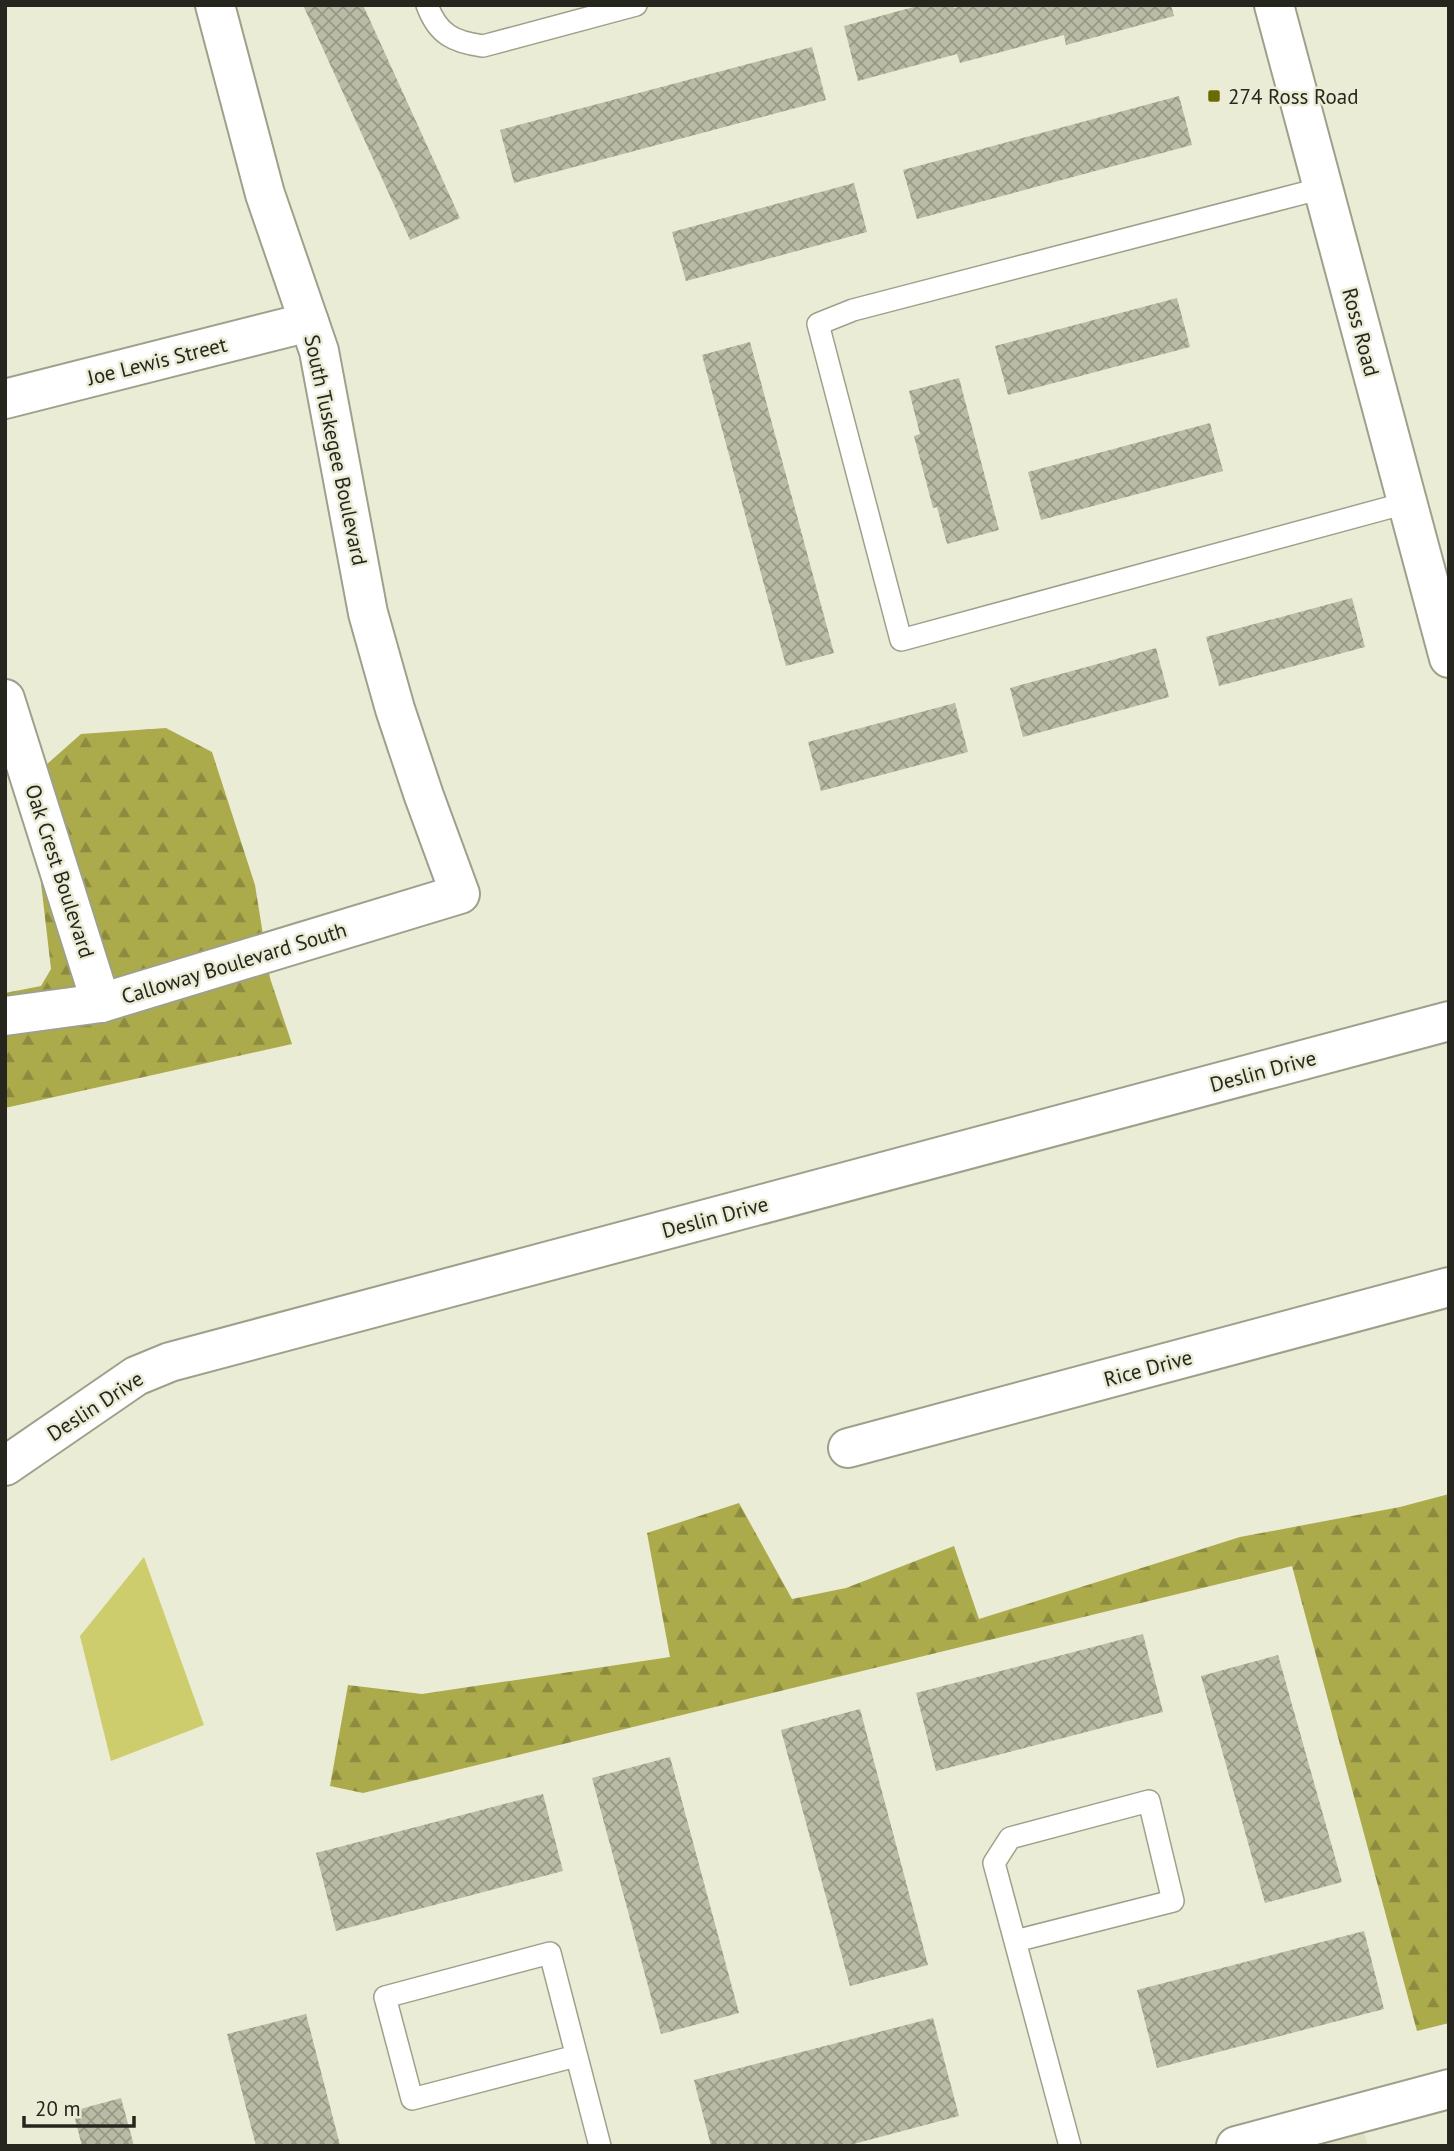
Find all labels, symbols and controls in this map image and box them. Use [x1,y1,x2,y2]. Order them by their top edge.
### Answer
place label: 274 Ross Road [1228,83,1358,110]
marker: 274 Ross Road [1206,88,1222,104]
street label: Ross Road [1336,285,1386,379]
street label: Joe Lewis Street [83,331,230,392]
street label: South Tuskegee Boulevard [298,332,374,568]
street label: Oak Crest Boulevard [19,781,101,961]
street label: Calloway Boulevard South [118,916,350,1010]
street label: Deslin Drive [1207,1044,1319,1098]
street label: Deslin Drive [659,1190,771,1244]
street label: Rice Drive [1101,1343,1195,1393]
street label: Deslin Drive [42,1365,148,1447]
scale bar [24,2084,135,2128]
text: 20 m [35,2095,81,2122]

